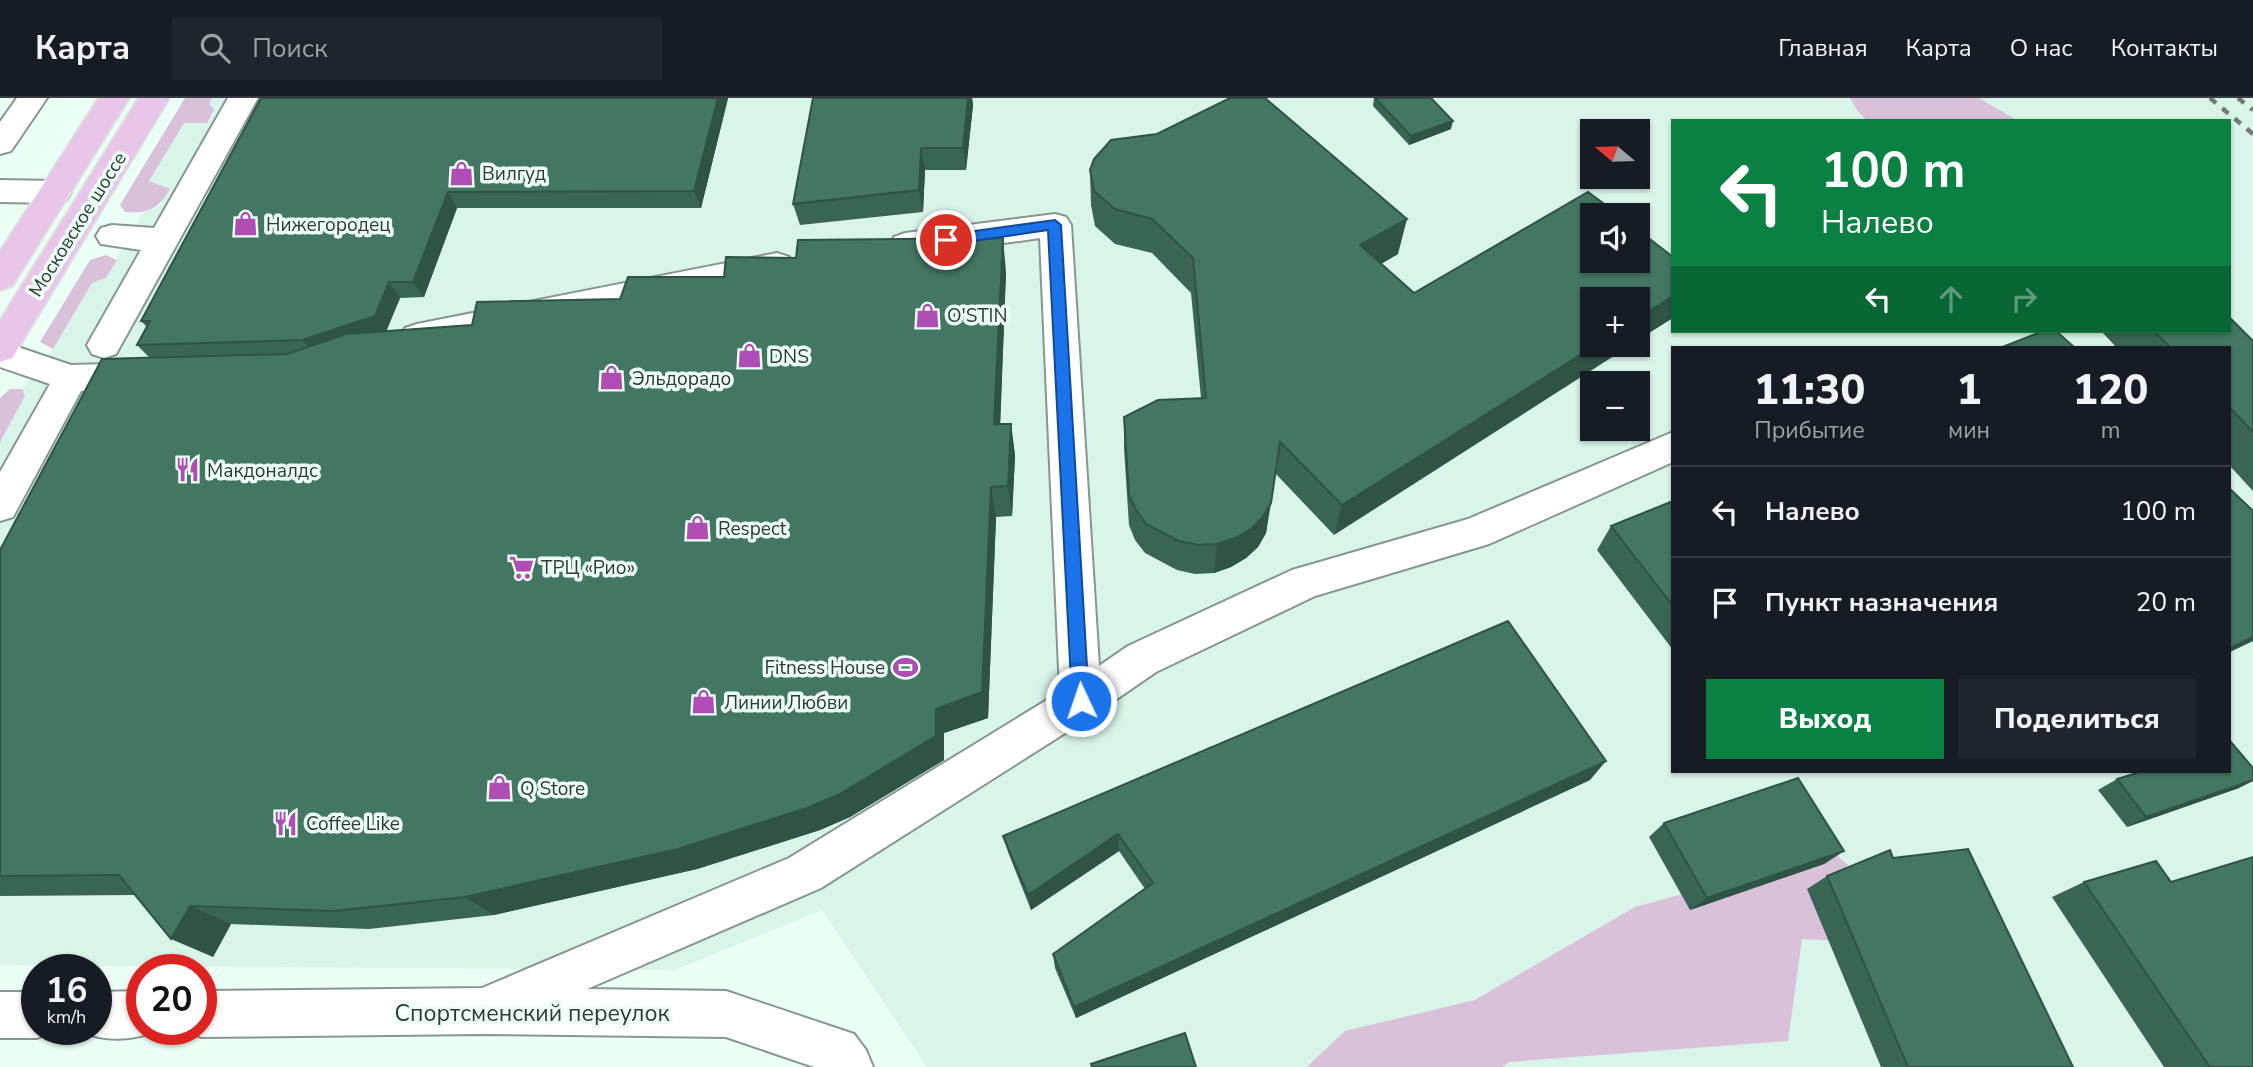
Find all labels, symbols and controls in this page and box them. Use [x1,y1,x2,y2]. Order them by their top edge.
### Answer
search box [172,17,662,80]
text: Карта [35,26,130,71]
icon: search [196,29,234,67]
text: Поиск [252,31,328,66]
text: Главная [1778,32,1868,64]
text: Карта [1906,32,1972,64]
text: О нас [2010,32,2073,64]
text: Контакты [2111,32,2218,64]
north arrow [1580,119,1650,189]
map controls [1580,119,1650,441]
text: 100 m [1821,137,1965,204]
street label: Московское шоссе [23,147,133,302]
icon: left [1706,147,1797,238]
shop icon: Вилгуд [448,159,476,187]
place label: Вилгуд [482,161,546,187]
text: Налево [1821,201,1934,244]
button: sound [1580,203,1650,273]
shop icon: Нижегородец [232,210,260,238]
pin [916,210,976,270]
place label: Нижегородец [266,212,391,238]
icon: arrive [927,221,965,259]
icon: left [1859,280,1897,318]
icon: ahead [1932,280,1970,318]
icon: right [2005,280,2043,318]
button: + [1580,287,1650,357]
shop icon: O'STIN [913,301,941,329]
place label: O'STIN [947,303,1008,329]
shop icon: DNS [735,342,763,370]
place label: DNS [769,344,809,370]
text: 11:30 [1754,362,1865,419]
text: 1 [1956,362,1982,419]
text: 120 [2073,362,2148,419]
shop icon: Эльдорадо [598,364,626,392]
place label: Эльдорадо [632,366,731,392]
button: − [1580,371,1650,441]
text: Прибытие [1754,415,1865,446]
text: мин [1948,415,1990,446]
text: m [2101,415,2120,446]
restaurant icon: Макдоналдс [173,456,201,484]
place label: Макдоналдс [207,458,318,484]
icon: left [1706,493,1744,531]
text: Налево [1765,494,1860,529]
text: 100 m [2120,494,2196,529]
shop icon: Respect [684,514,712,542]
place label: Respect [718,516,787,542]
supermarket icon: ТРЦ «Рио» [507,553,535,581]
place label: ТРЦ «Рио» [541,555,635,581]
icon: arrive [1706,584,1744,622]
text: Пункт назначения [1765,585,1998,620]
text: 20 m [2136,585,2196,620]
sports icon: Fitness House [891,653,919,681]
place label: Fitness House [765,655,885,681]
position arrow [1044,664,1118,738]
button: Выход [1706,679,1944,759]
button: Поделиться [1958,679,2196,759]
shop icon: Линии Любви [690,688,718,716]
place label: Линии Любви [724,690,848,716]
shop icon: Q Store [486,774,514,802]
place label: Q Store [520,776,585,802]
restaurant icon: Coffee Like [272,809,300,837]
place label: Coffee Like [306,811,400,837]
speed limit sign: 20 [126,954,217,1045]
text: 16 [45,967,88,1014]
street label: Спортсменский переулок [394,998,670,1029]
text: km/h [47,1005,86,1029]

